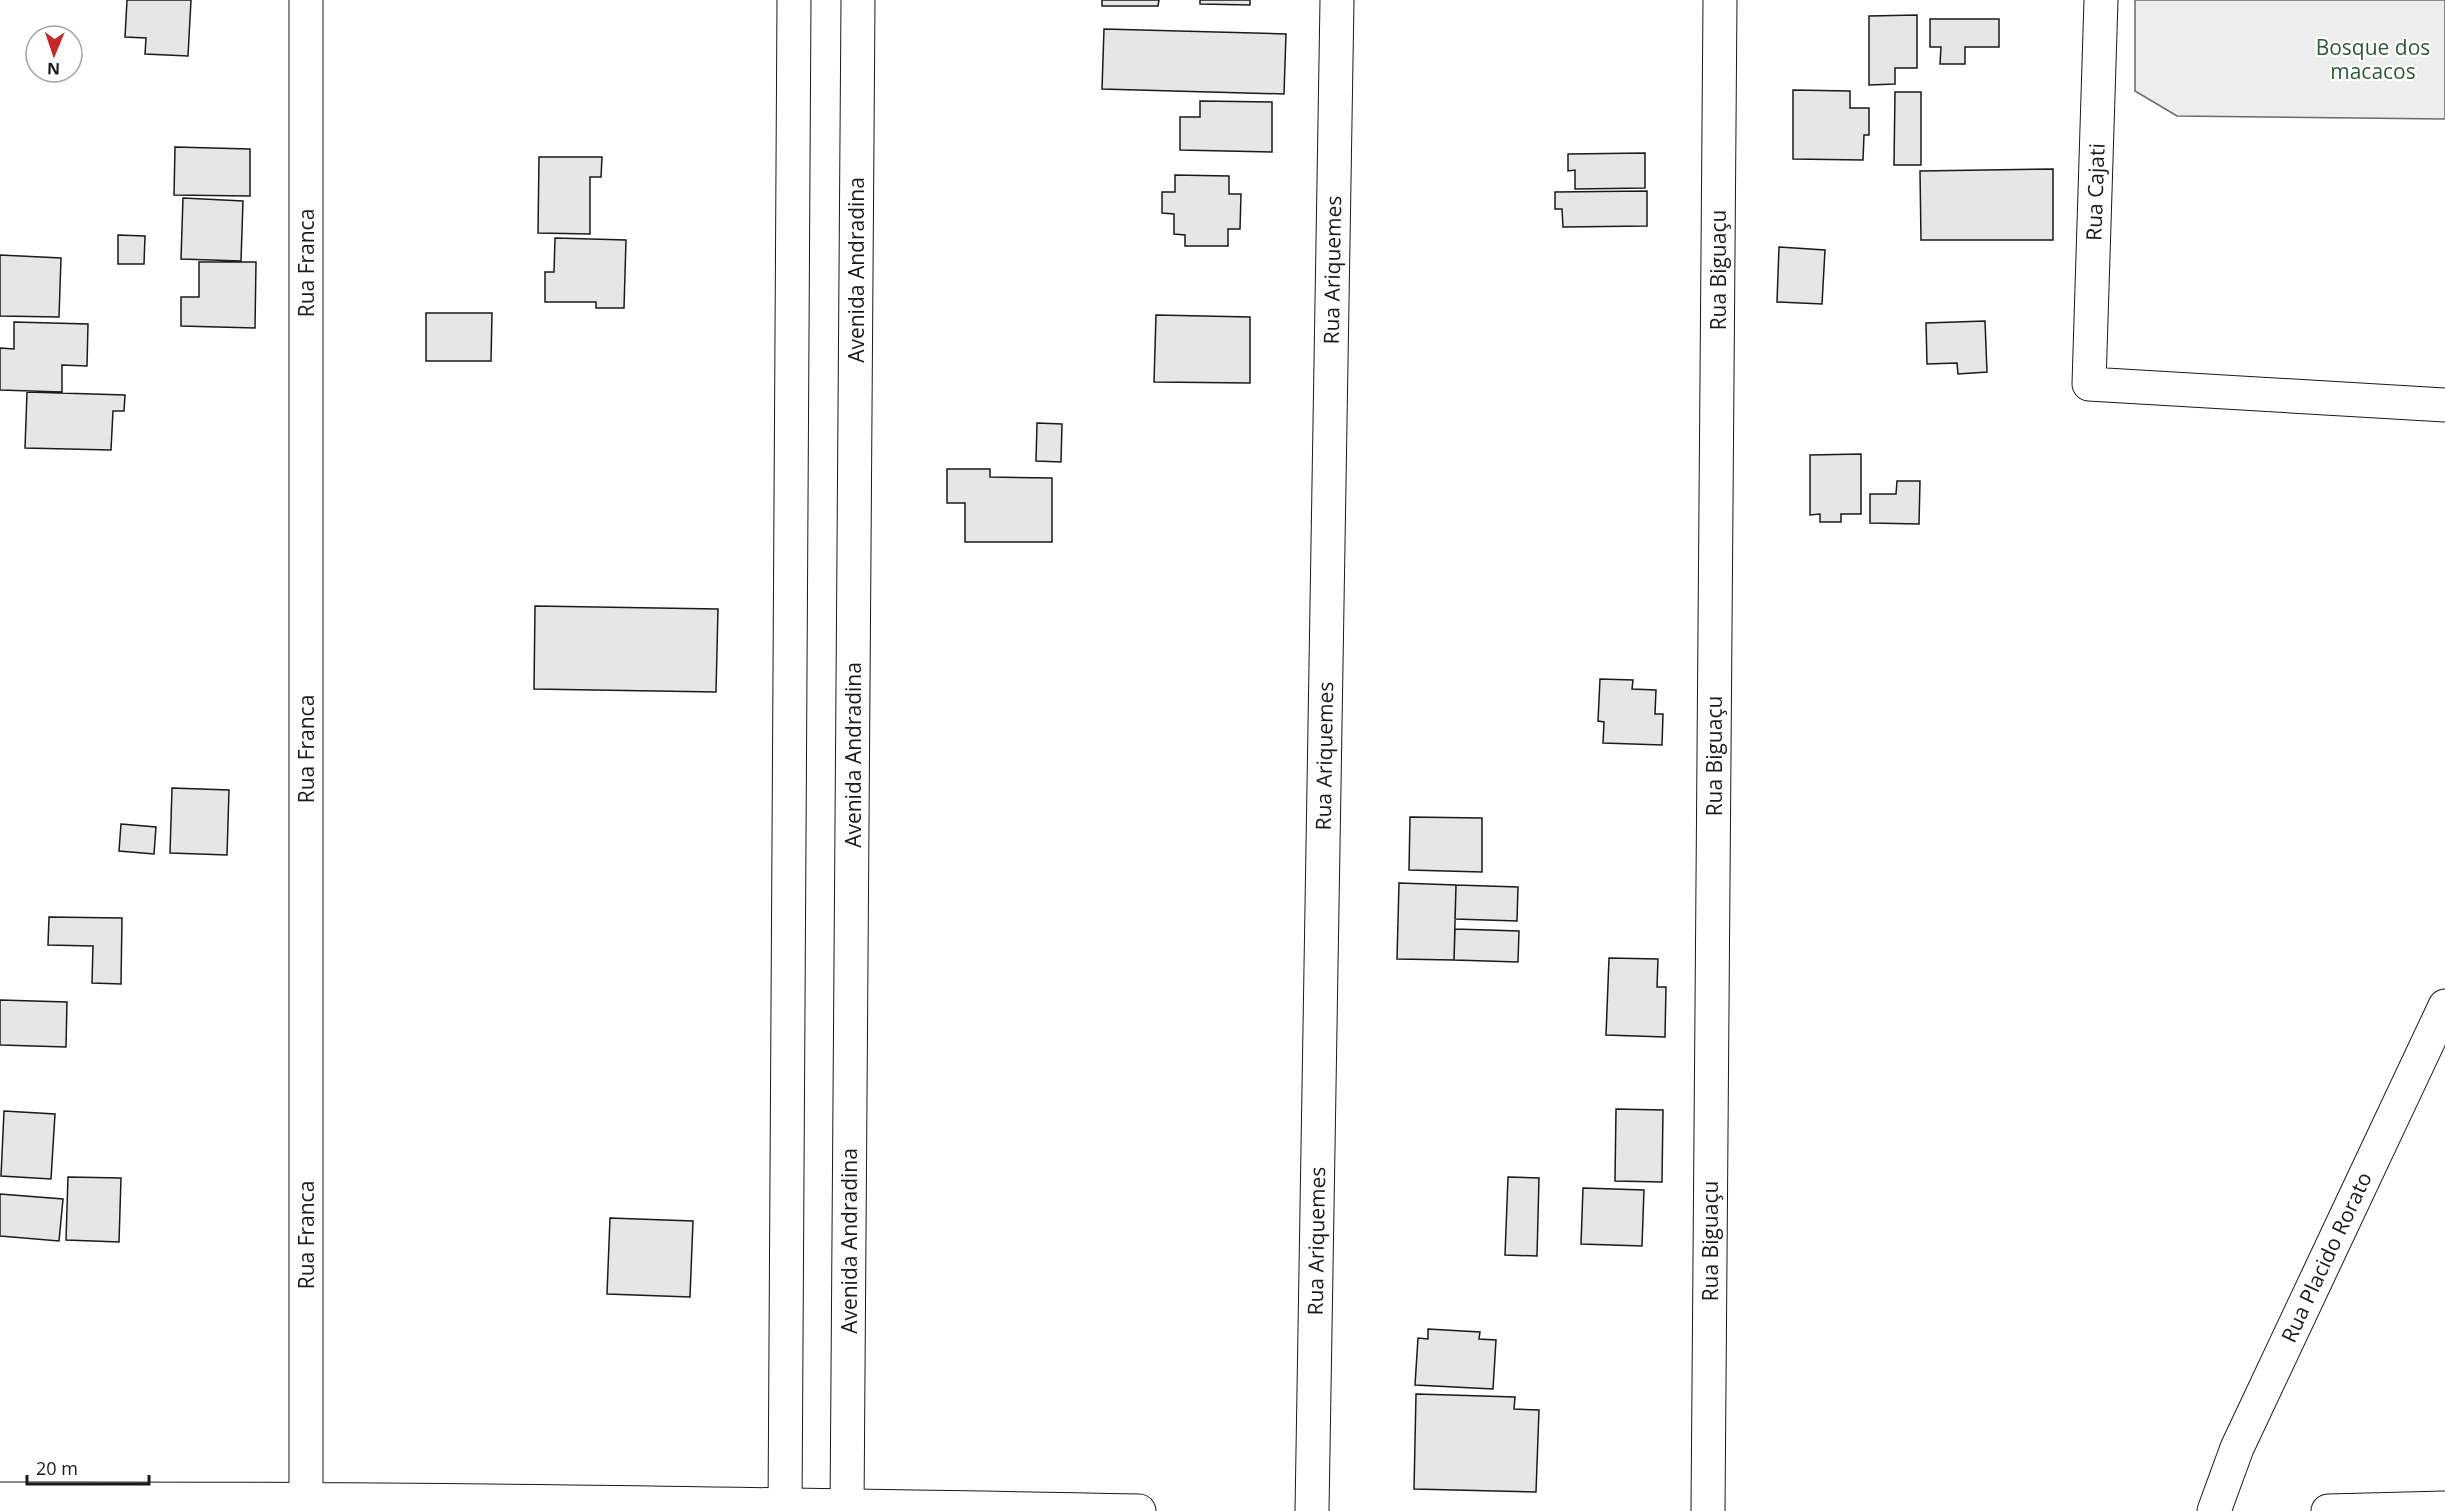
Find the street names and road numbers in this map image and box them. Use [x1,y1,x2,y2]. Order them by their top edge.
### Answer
street label: Rua Cajati [2079,143,2111,241]
street label: Avenida Andradina [842,177,870,363]
street label: Rua Ariquemes [1317,195,1347,345]
street label: Rua Franca [292,209,320,317]
street label: Rua Biguaçu [1704,210,1732,330]
street label: Avenida Andradina [839,662,867,848]
street label: Rua Ariquemes [1309,681,1339,831]
street label: Rua Franca [292,695,320,803]
street label: Rua Biguaçu [1700,696,1728,816]
street label: Avenida Andradina [835,1148,863,1334]
street label: Rua Ariquemes [1301,1166,1331,1316]
street label: Rua Placido Rorato [2274,1167,2378,1347]
street label: Rua Franca [292,1181,320,1289]
street label: Rua Biguaçu [1696,1181,1724,1301]

